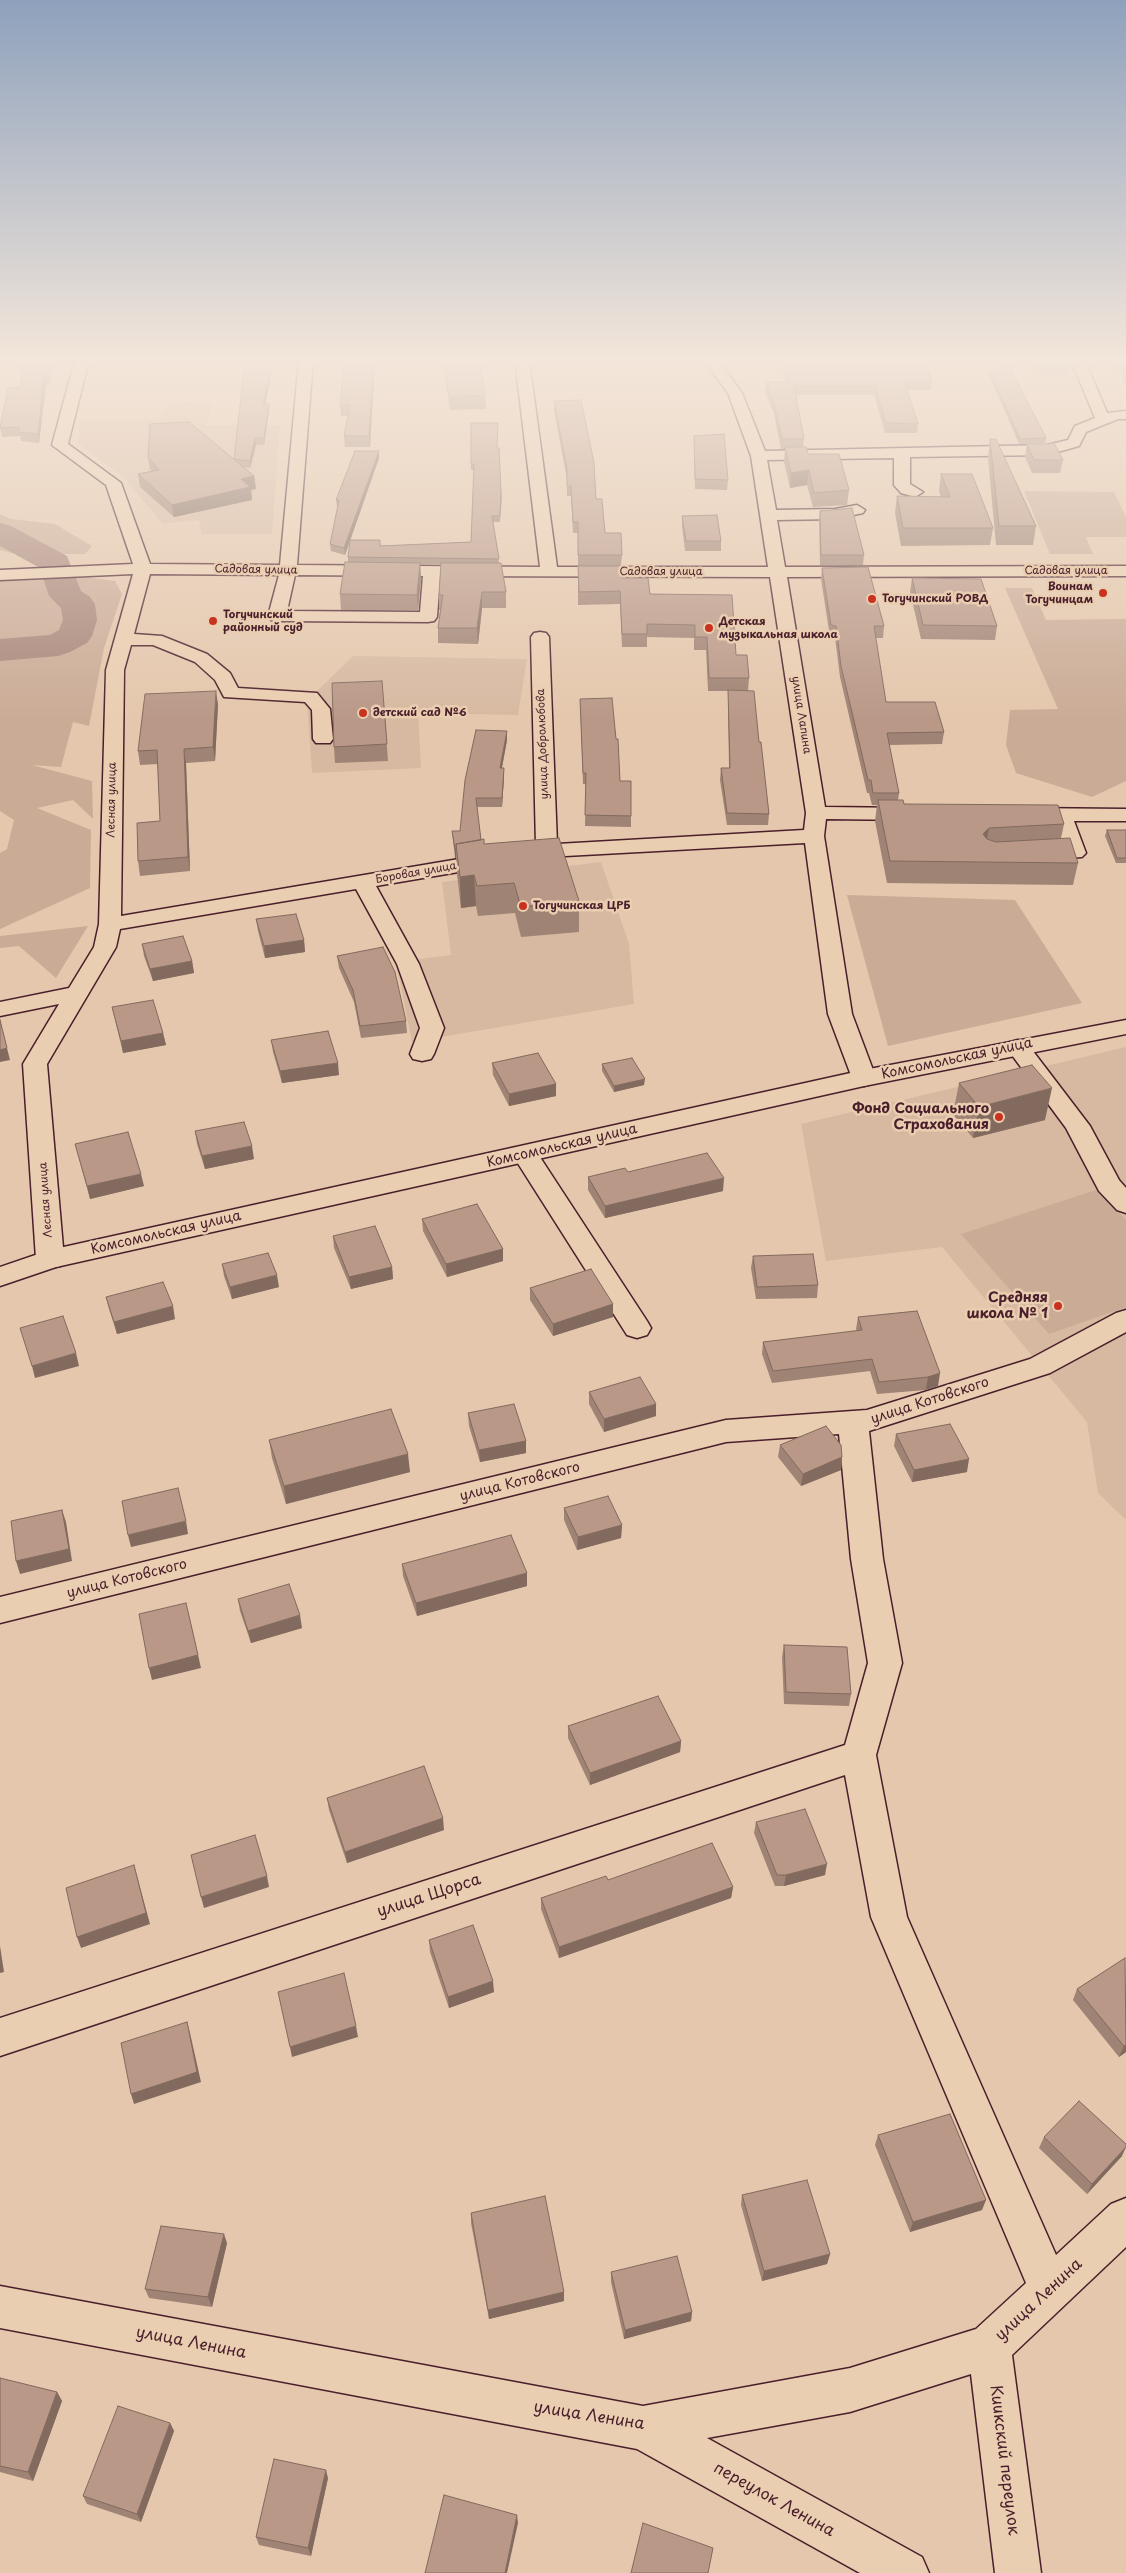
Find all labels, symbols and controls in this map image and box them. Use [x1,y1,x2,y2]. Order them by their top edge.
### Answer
street label: Садовая улица [214,563,298,577]
street label: Садовая улица [1024,564,1108,578]
street label: Садовая улица [619,565,703,579]
place label: Воинам Тогучинцам [1025,580,1093,606]
marker: Воинам Тогучинцам [1097,587,1109,599]
place label: Тогучинский РОВД [882,592,988,606]
marker: Тогучинский РОВД [866,593,878,605]
place label: Тогучинский районный суд [223,608,303,634]
marker: Тогучинский районный суд [207,615,219,627]
place label: Детская музыкальная школа [719,615,838,641]
marker: Детская музыкальная школа [703,622,715,634]
street label: улица Лапина [788,675,814,755]
street label: улица Добролюбова [534,689,552,799]
place label: детский сад №6 [373,706,466,720]
marker: детский сад №6 [357,707,369,719]
street label: Лесная улица [105,762,119,838]
street label: Боровая улица [375,859,457,887]
place label: Тогучинская ЦРБ [533,899,630,913]
marker: Тогучинская ЦРБ [517,900,529,912]
street label: Комсомольская улица [880,1035,1034,1083]
place label: Фонд Социального Страхования [852,1101,989,1134]
marker: Фонд Социального Страхования [993,1111,1005,1123]
street label: Комсомольская улица [485,1121,639,1171]
street label: Лесная улица [37,1162,55,1238]
street label: Комсомольская улица [89,1208,243,1258]
place label: Средняя школа № 1 [967,1290,1048,1322]
marker: Средняя школа № 1 [1052,1300,1064,1312]
street label: улица Котовского [869,1374,991,1428]
street label: улица Котовского [458,1459,582,1505]
street label: улица Котовского [65,1556,189,1602]
street label: улица Щорса [375,1870,483,1922]
street label: улица Ленина [992,2255,1086,2345]
street label: улица Ленина [134,2323,248,2363]
street label: Киикский переулок [985,2384,1023,2536]
street label: улица Ленина [532,2398,646,2434]
street label: переулок Ленина [710,2459,838,2541]

